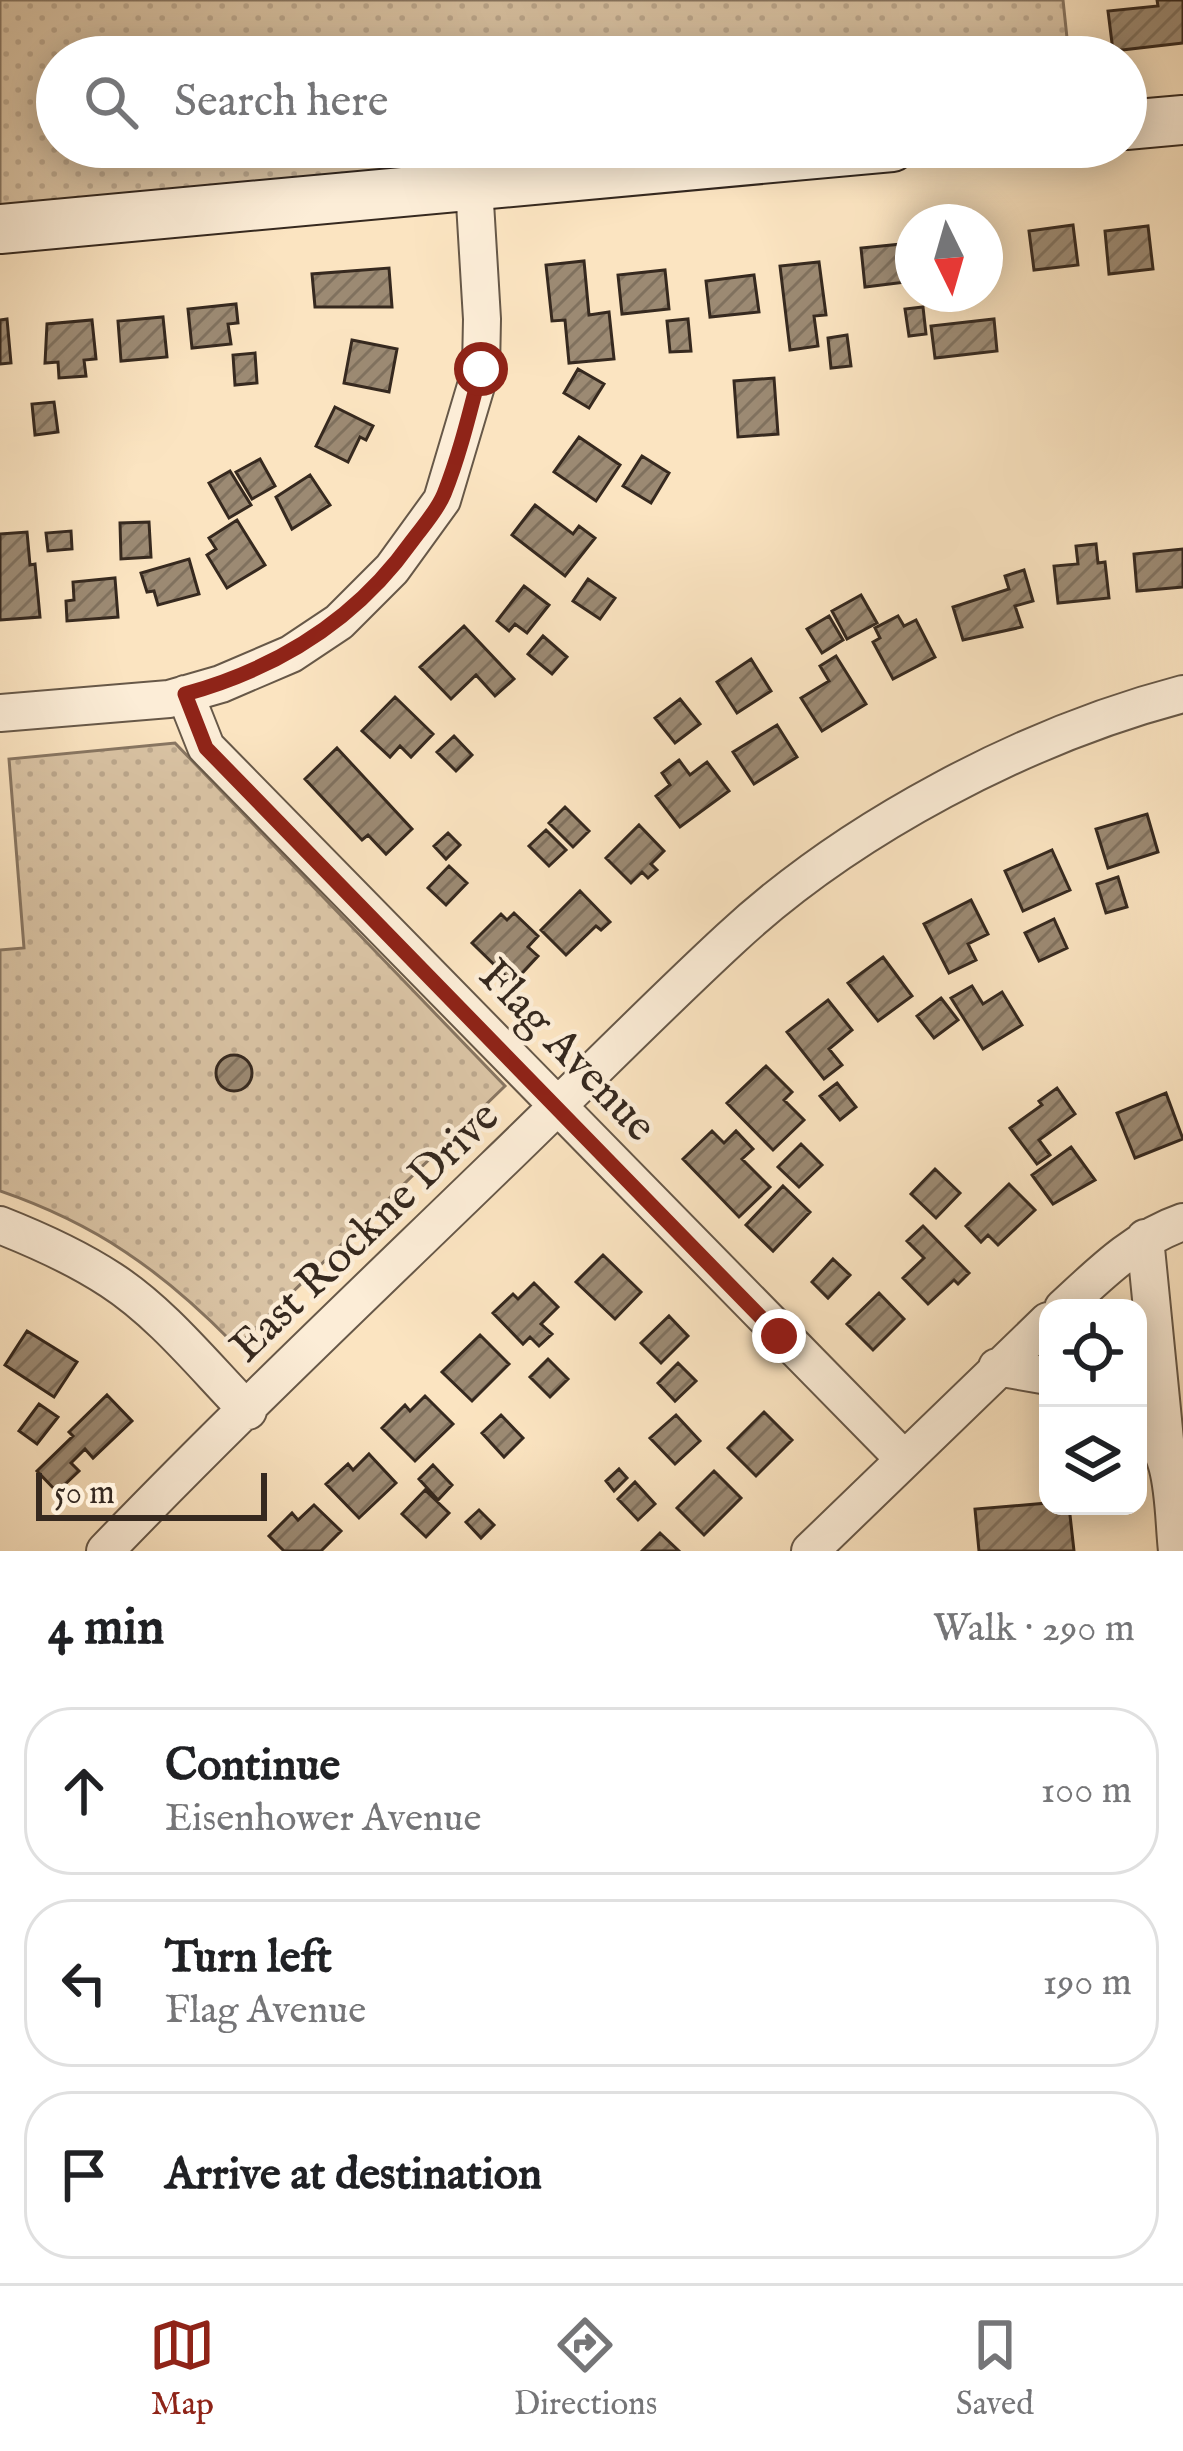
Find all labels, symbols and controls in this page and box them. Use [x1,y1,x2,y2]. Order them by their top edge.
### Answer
search box [36,36,1147,168]
icon: search [78,69,144,135]
text: Search here [174,74,388,131]
north arrow [895,204,1003,312]
route start [454,342,508,396]
street label: Flag Avenue [465,948,668,1155]
street label: East Rockne Drive [219,1090,512,1376]
map controls [1039,1299,1147,1515]
button: locate [1039,1299,1147,1407]
route end [752,1309,806,1363]
button: layers [1039,1407,1147,1515]
scale bar [36,1467,267,1520]
text: 50 m [54,1473,115,1515]
text: 4 min [48,1597,164,1662]
text: Walk · 290 m [933,1605,1135,1654]
text: Continue [165,1738,340,1795]
icon: ahead [51,1758,117,1824]
text: 100 m [1041,1767,1132,1816]
text: Eisenhower Avenue [165,1795,481,1844]
text: Turn left [165,1930,332,1987]
icon: left [51,1950,117,2016]
text: 190 m [1043,1959,1132,2008]
text: Flag Avenue [165,1987,366,2036]
icon: arrive [51,2142,117,2208]
text: Arrive at destination [165,2147,542,2204]
tab: Map [149,2312,215,2426]
tab: Directions [514,2312,657,2426]
tab: Saved [956,2312,1034,2426]

